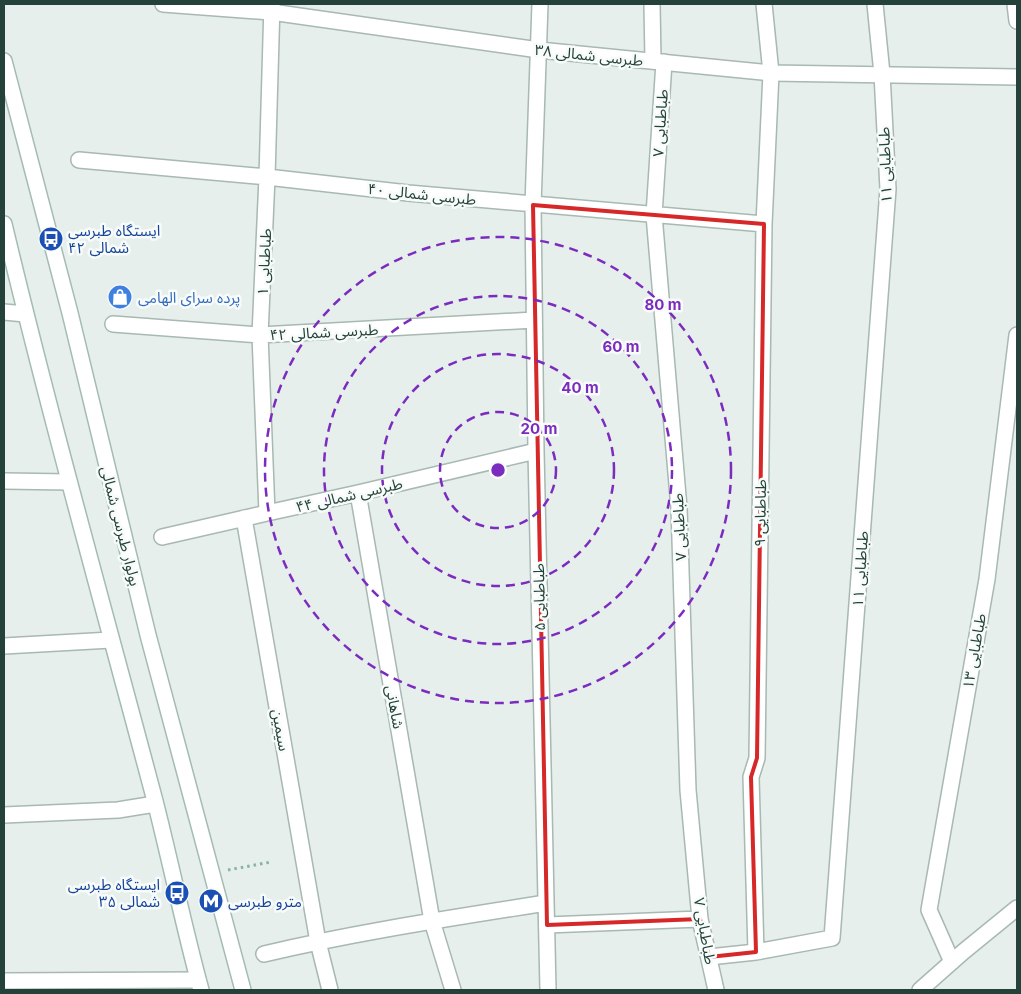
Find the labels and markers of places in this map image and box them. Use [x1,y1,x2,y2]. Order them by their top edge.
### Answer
place label: ایستگاه طبرسی شمالی ۴۲ [68,221,160,257]
bus stop icon: ایستگاه طبرسی شمالی ۴۲ [38,226,64,252]
shop icon: پرده سرای الهامی [107,284,133,310]
place label: پرده سرای الهامی [138,288,240,308]
centre of rings [489,461,507,479]
place label: ایستگاه طبرسی شمالی ۳۵ [68,875,160,911]
bus stop icon: ایستگاه طبرسی شمالی ۳۵ [164,880,190,906]
metro station icon: مترو طبرسی [198,888,224,914]
place label: مترو طبرسی [228,892,302,911]

